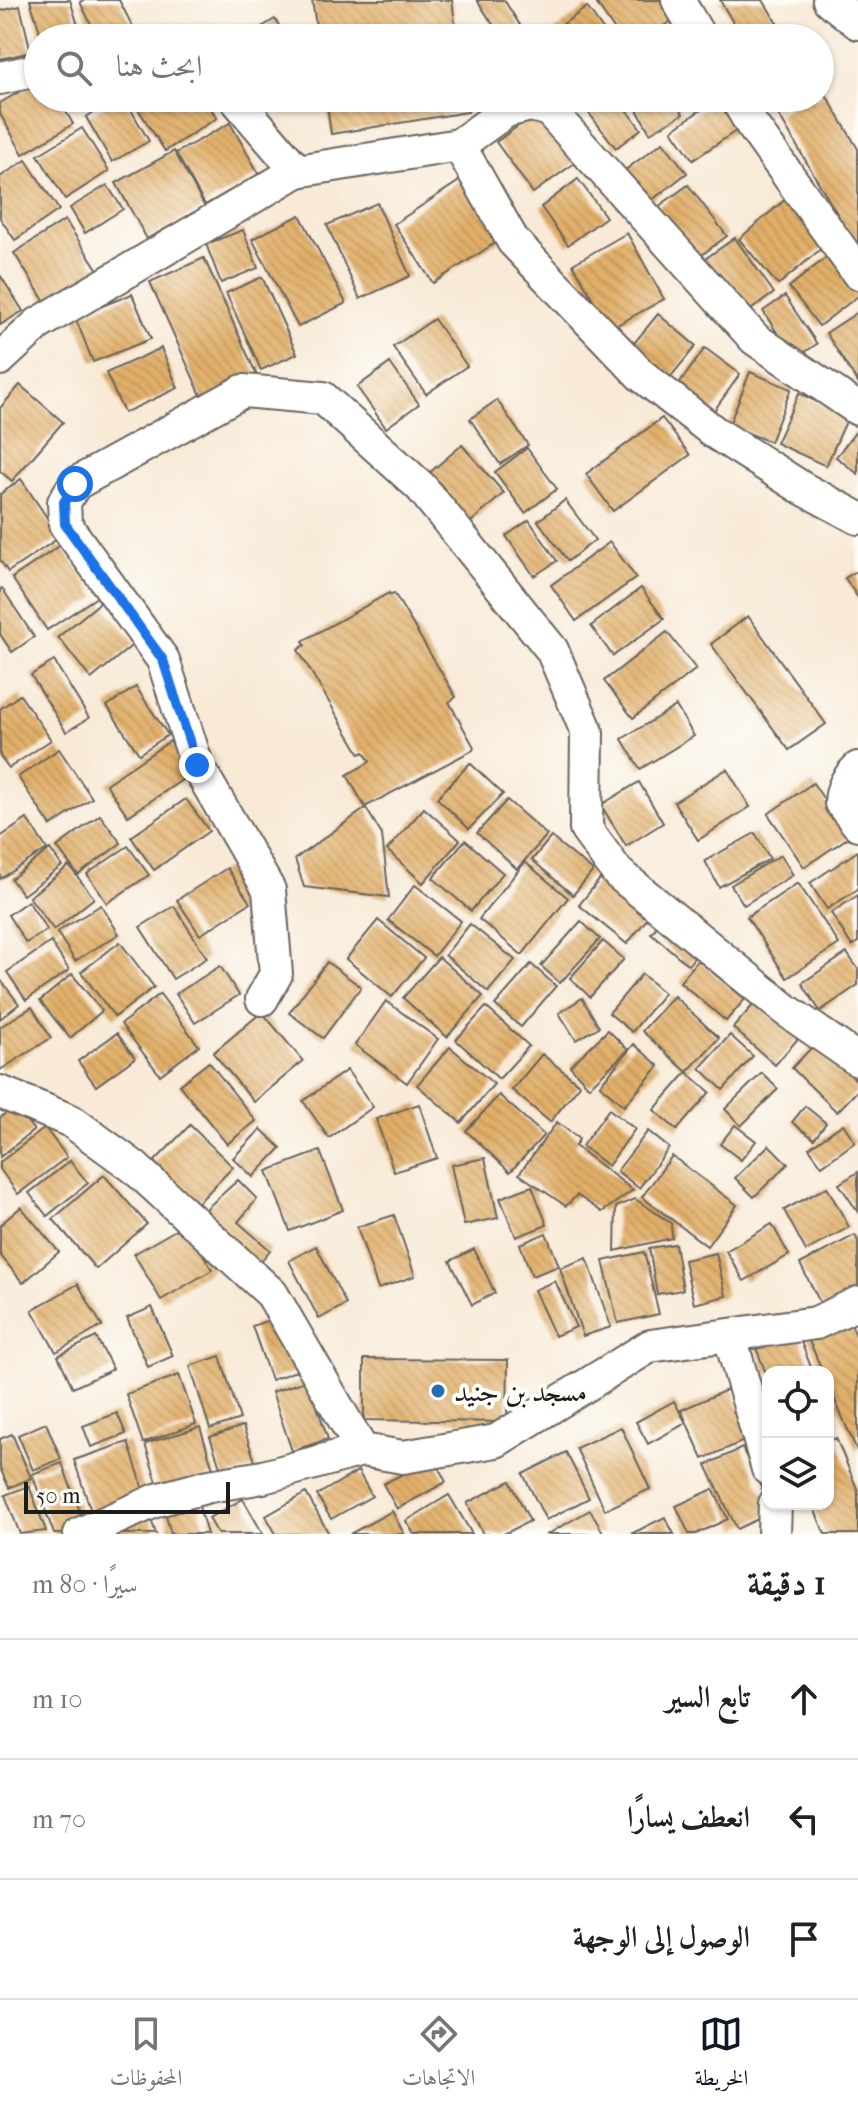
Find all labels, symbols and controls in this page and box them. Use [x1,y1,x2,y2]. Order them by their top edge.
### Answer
search box [24,24,834,112]
icon: search [52,46,96,90]
text: ابحث هنا [116,49,202,84]
route start [57,466,93,502]
route end [179,747,215,783]
map controls [762,1366,834,1510]
button: locate [762,1366,834,1438]
place label: مسجد بن جنيد [454,1375,587,1408]
marker: مسجد بن جنيد [429,1382,447,1400]
button: layers [762,1438,834,1510]
scale bar [24,1478,230,1514]
text: 50 m [36,1483,81,1509]
text: 1 دقيقة [747,1563,826,1603]
text: سيرًا · 80 m [32,1569,138,1600]
icon: ahead [782,1677,826,1721]
text: تابع السير [665,1680,750,1715]
text: 10 m [32,1684,83,1715]
icon: left [782,1797,826,1841]
text: انعطف يسارًا [627,1800,750,1835]
text: 70 m [32,1804,86,1835]
icon: arrive [782,1917,826,1961]
text: الوصول إلى الوجهة [573,1920,750,1955]
tab: المحفوظات [110,2012,182,2099]
tab: الاتجاهات [402,2012,475,2099]
tab: الخريطة [695,2012,748,2099]

